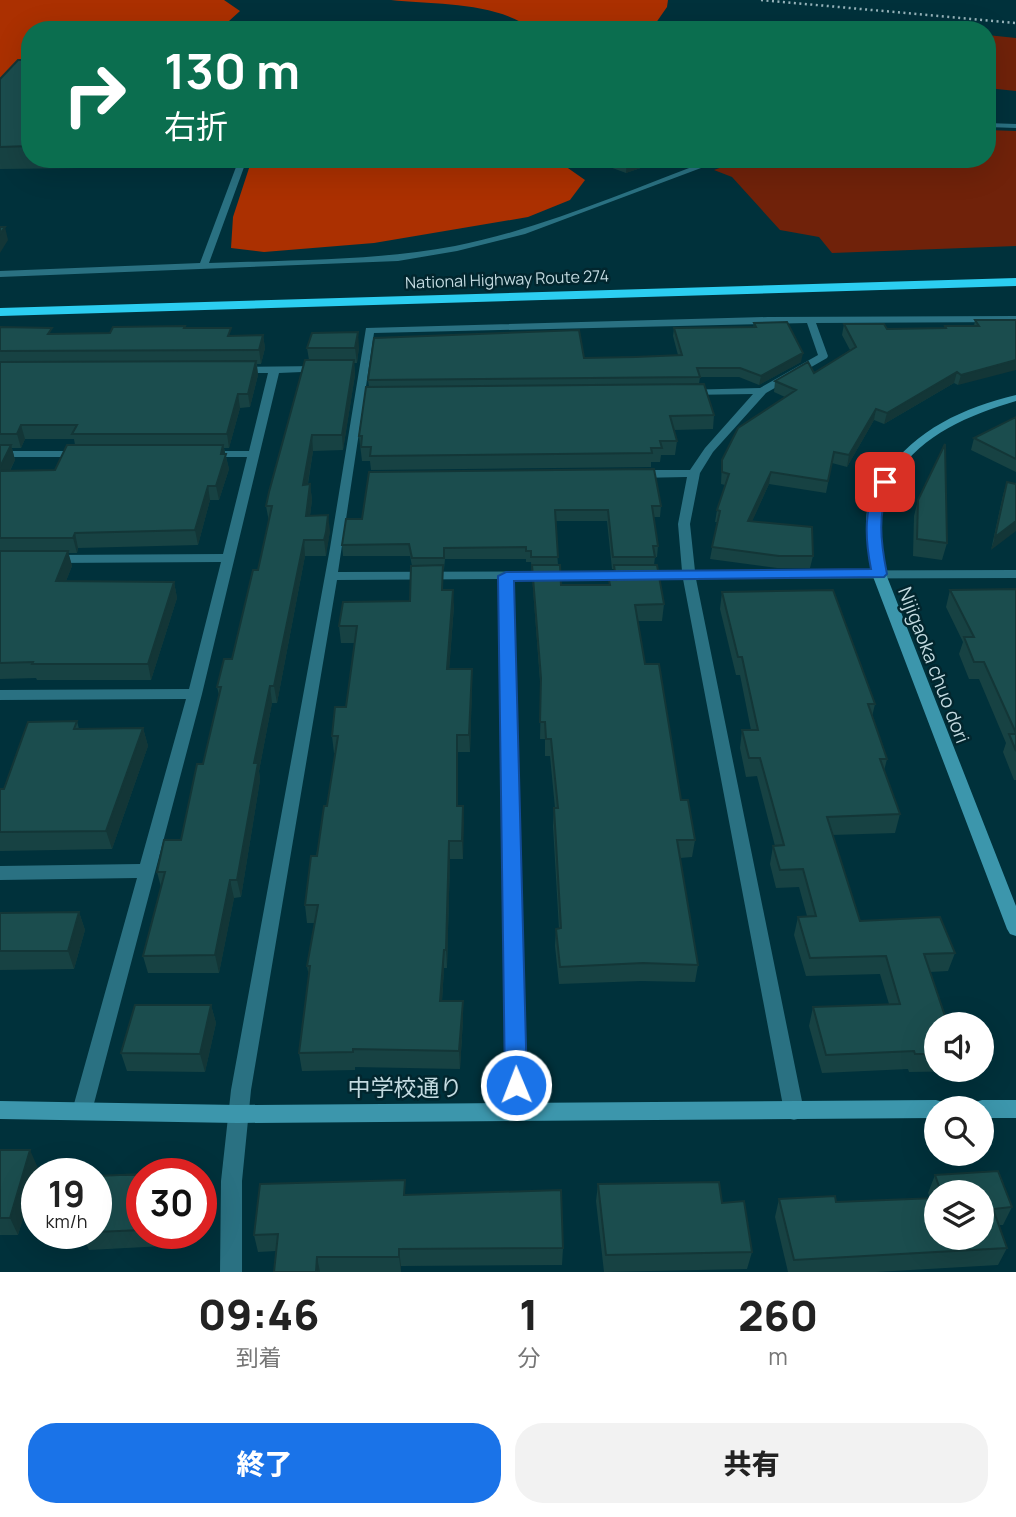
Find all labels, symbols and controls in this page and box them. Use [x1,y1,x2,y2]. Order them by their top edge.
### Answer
text: 130 m [164,37,300,104]
icon: right [49,49,140,140]
text: 右折 [164,104,228,148]
street label: National Highway Route 274 [405,264,609,294]
pin [855,452,915,512]
icon: arrive [866,463,904,501]
street label: Nijigaoka chuo dori [892,583,976,747]
map controls [924,1012,994,1250]
button: sound [924,1012,994,1082]
position arrow [479,1048,553,1122]
street label: 中学校通り [348,1071,463,1103]
button: search [924,1096,994,1166]
speed limit sign: 30 [126,1158,217,1249]
text: 19 [48,1170,85,1218]
button: layers [924,1180,994,1250]
text: km/h [46,1209,87,1233]
text: 09:46 [198,1285,319,1343]
text: 1 [519,1285,538,1343]
text: 260 [738,1286,818,1344]
text: m [768,1340,788,1372]
text: 到着 [236,1341,282,1373]
text: 分 [517,1341,540,1373]
button: 終了 [28,1423,501,1503]
button: 共有 [515,1423,988,1503]

